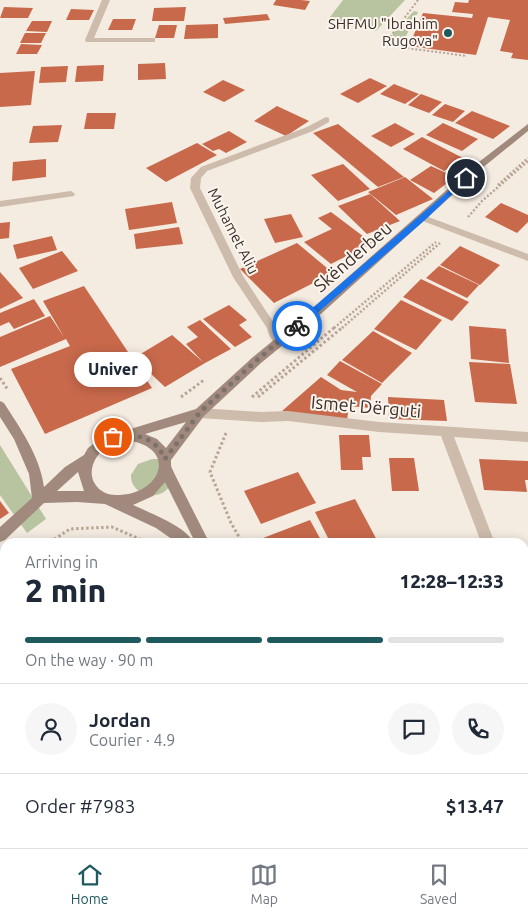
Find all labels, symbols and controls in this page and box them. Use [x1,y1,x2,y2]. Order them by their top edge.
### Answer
place label: SHFMU "Ibrahim Rugova" [328,15,438,49]
marker: SHFMU "Ibrahim Rugova" [442,27,454,39]
pin [445,157,487,199]
icon: home [452,164,480,192]
street label: Muhamet Aliu [204,185,262,277]
street label: Skënderbeu [309,217,395,295]
courier [272,301,322,351]
icon: bike [283,312,311,340]
callout: Univer [74,352,152,387]
text: Univer [88,360,138,378]
street label: Ismet Dërguti [310,391,422,421]
pin [92,416,134,458]
icon: bag [99,423,127,451]
text: Arriving in [25,553,98,571]
text: 12:28–12:33 [399,570,504,592]
text: 2 min [25,572,106,608]
text: On the way · 90 m [25,651,153,669]
button: person [25,703,77,755]
button: chat [388,703,440,755]
button: phone [452,703,504,755]
text: Jordan [89,709,151,731]
text: Courier · 4.9 [89,731,175,749]
text: Order #7983 [25,795,135,817]
text: $13.47 [446,795,504,817]
tab: Home [71,861,109,907]
tab: Map [250,861,278,907]
tab: Saved [420,861,457,907]

